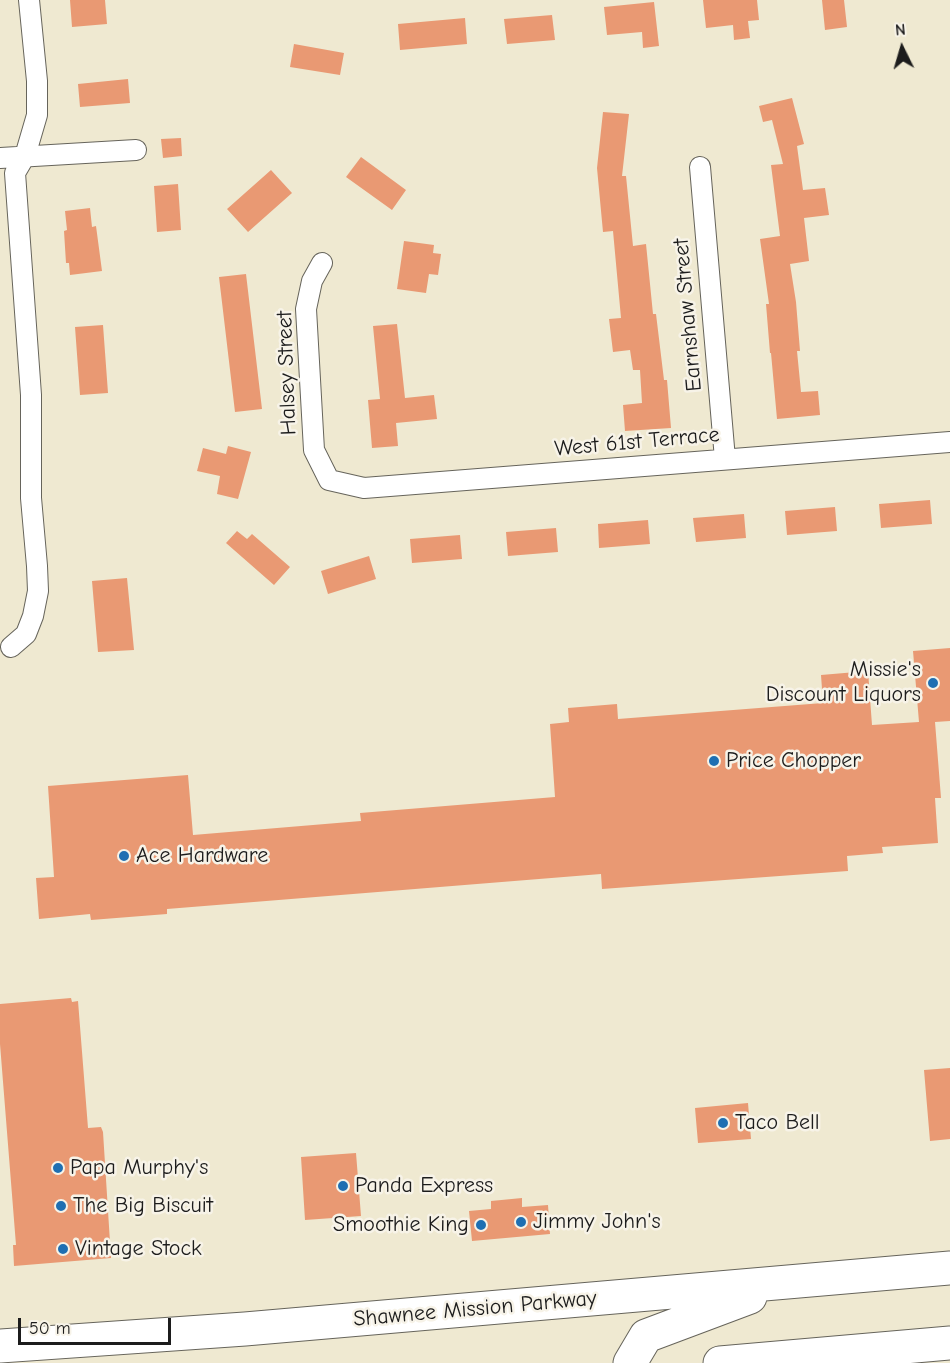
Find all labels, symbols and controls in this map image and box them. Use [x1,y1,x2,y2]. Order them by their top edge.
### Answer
north arrow [872,18,932,78]
text: N [894,21,906,39]
street label: Earnshaw Street [668,237,708,393]
street label: Halsey Street [272,310,302,436]
street label: West 61st Terrace [553,422,721,462]
place label: Missie's Discount Liquors [766,657,921,708]
marker: Missie's Discount Liquors [926,676,940,690]
place label: Price Chopper [726,748,861,774]
marker: Price Chopper [707,754,721,768]
place label: Ace Hardware [136,843,268,869]
marker: Ace Hardware [117,849,131,863]
place label: Taco Bell [735,1110,820,1136]
marker: Taco Bell [716,1116,730,1130]
place label: Papa Murphy's [70,1155,208,1181]
marker: Papa Murphy's [51,1161,65,1175]
place label: Panda Express [355,1173,493,1199]
marker: Panda Express [336,1179,350,1193]
place label: The Big Biscuit [73,1193,213,1219]
marker: The Big Biscuit [54,1199,68,1213]
place label: Jimmy John's [533,1209,661,1235]
place label: Smoothie King [333,1212,469,1238]
marker: Jimmy John's [514,1215,528,1229]
marker: Smoothie King [474,1218,488,1232]
place label: Vintage Stock [75,1236,202,1262]
marker: Vintage Stock [56,1242,70,1256]
street label: Shawnee Mission Parkway [352,1285,598,1333]
scale bar [21,1306,174,1344]
text: 50 m [29,1318,71,1339]

